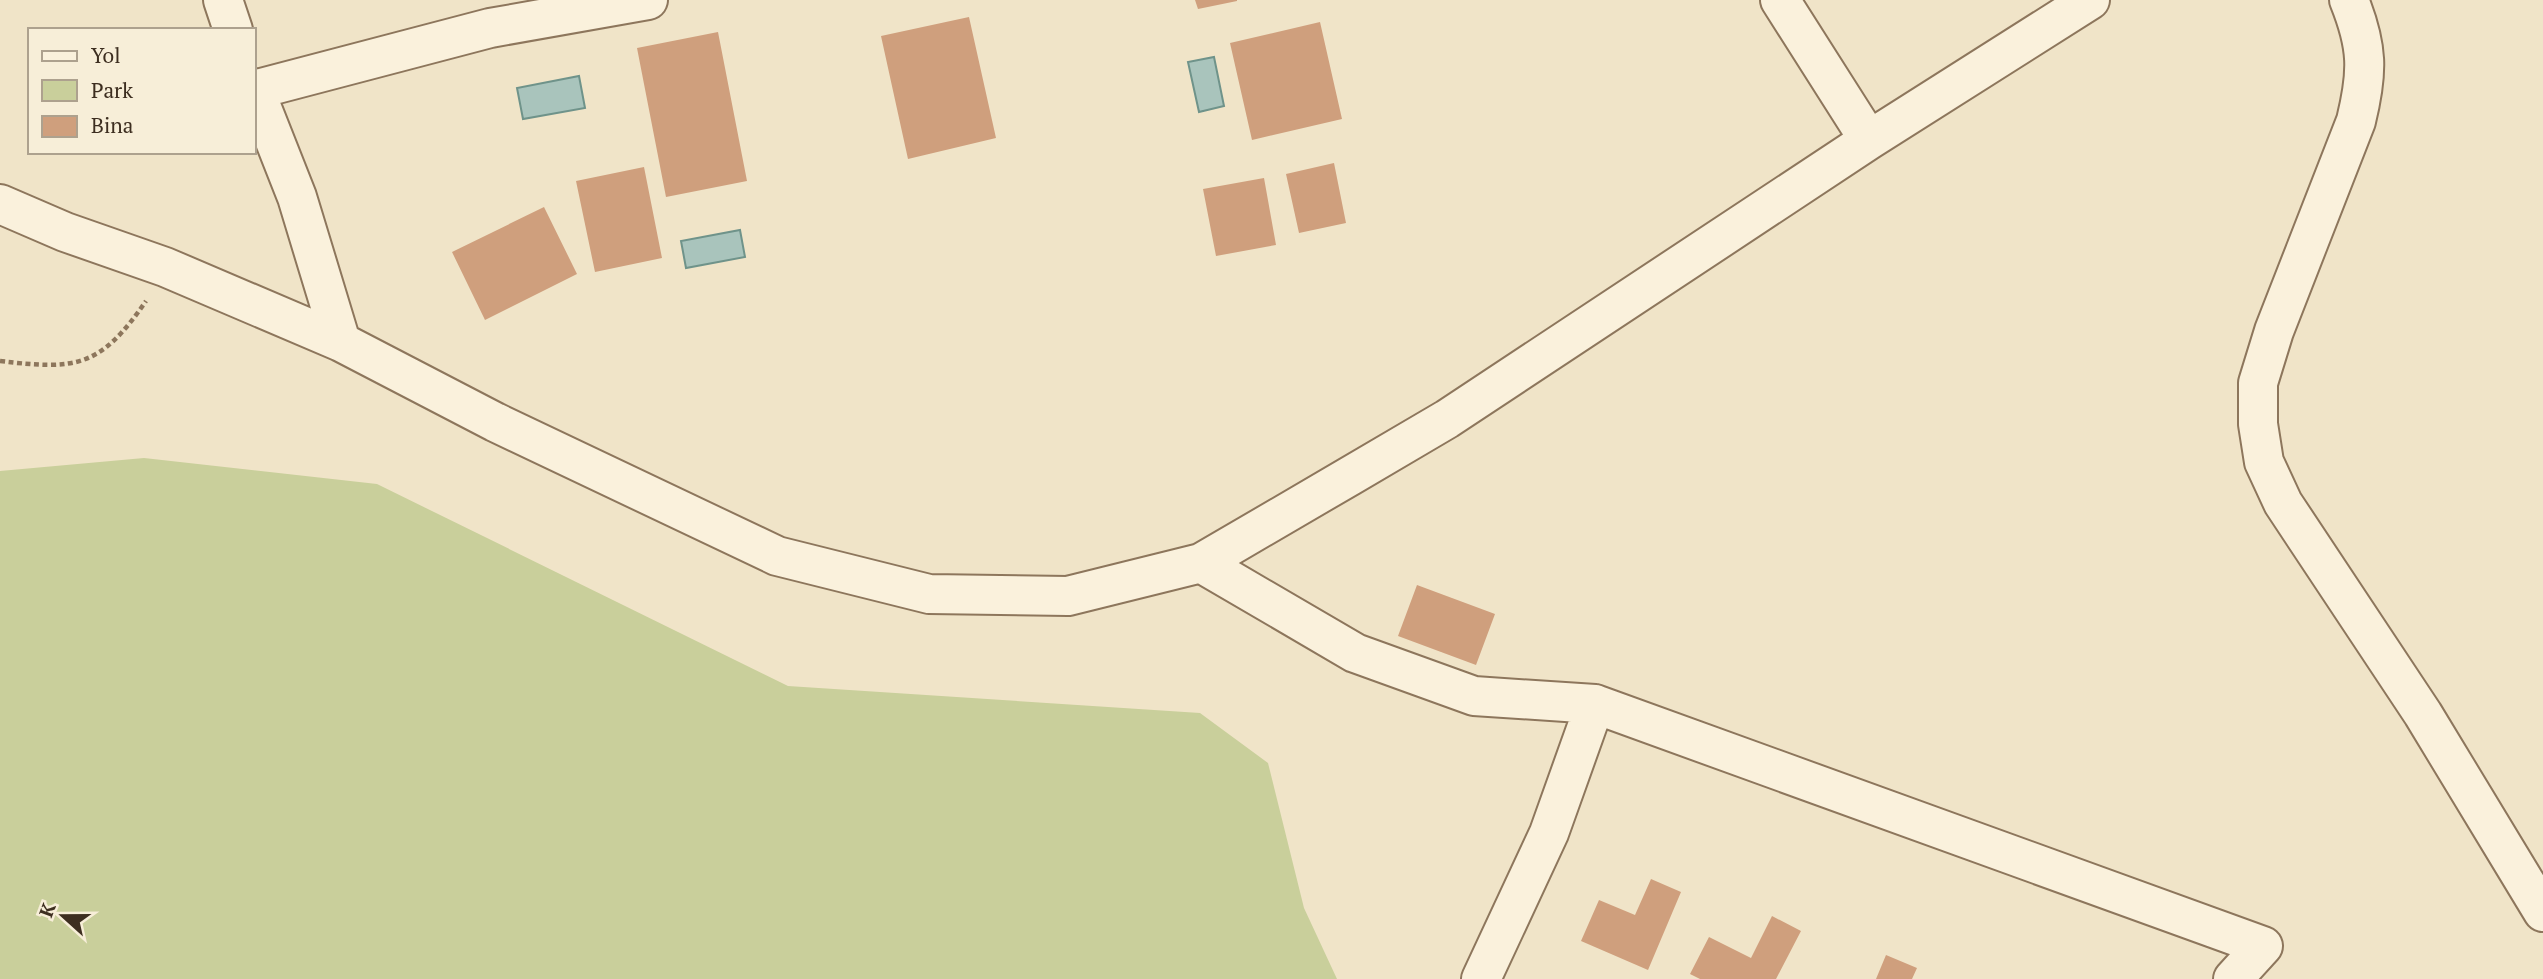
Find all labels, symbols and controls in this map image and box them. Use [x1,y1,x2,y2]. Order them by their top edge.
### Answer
legend [28,28,256,154]
text: Yol [91,41,121,69]
text: Park [91,76,133,104]
text: Bina [91,111,134,139]
north arrow [28,881,98,951]
text: K [33,898,61,921]

